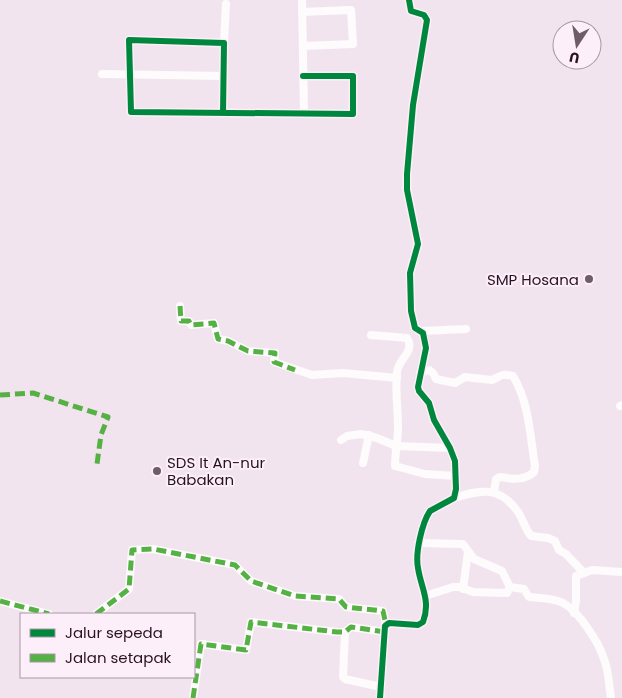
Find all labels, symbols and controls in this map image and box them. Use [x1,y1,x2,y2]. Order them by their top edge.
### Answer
north arrow [552,20,602,70]
text: U [567,47,581,69]
place label: SMP Hosana [487,269,579,290]
marker: SMP Hosana [583,273,595,285]
place label: SDS It An-nur Babakan [167,452,266,490]
marker: SDS It An-nur Babakan [151,465,163,477]
legend [20,613,195,678]
text: Jalur sepeda [65,622,163,643]
text: Jalan setapak [65,647,172,668]

